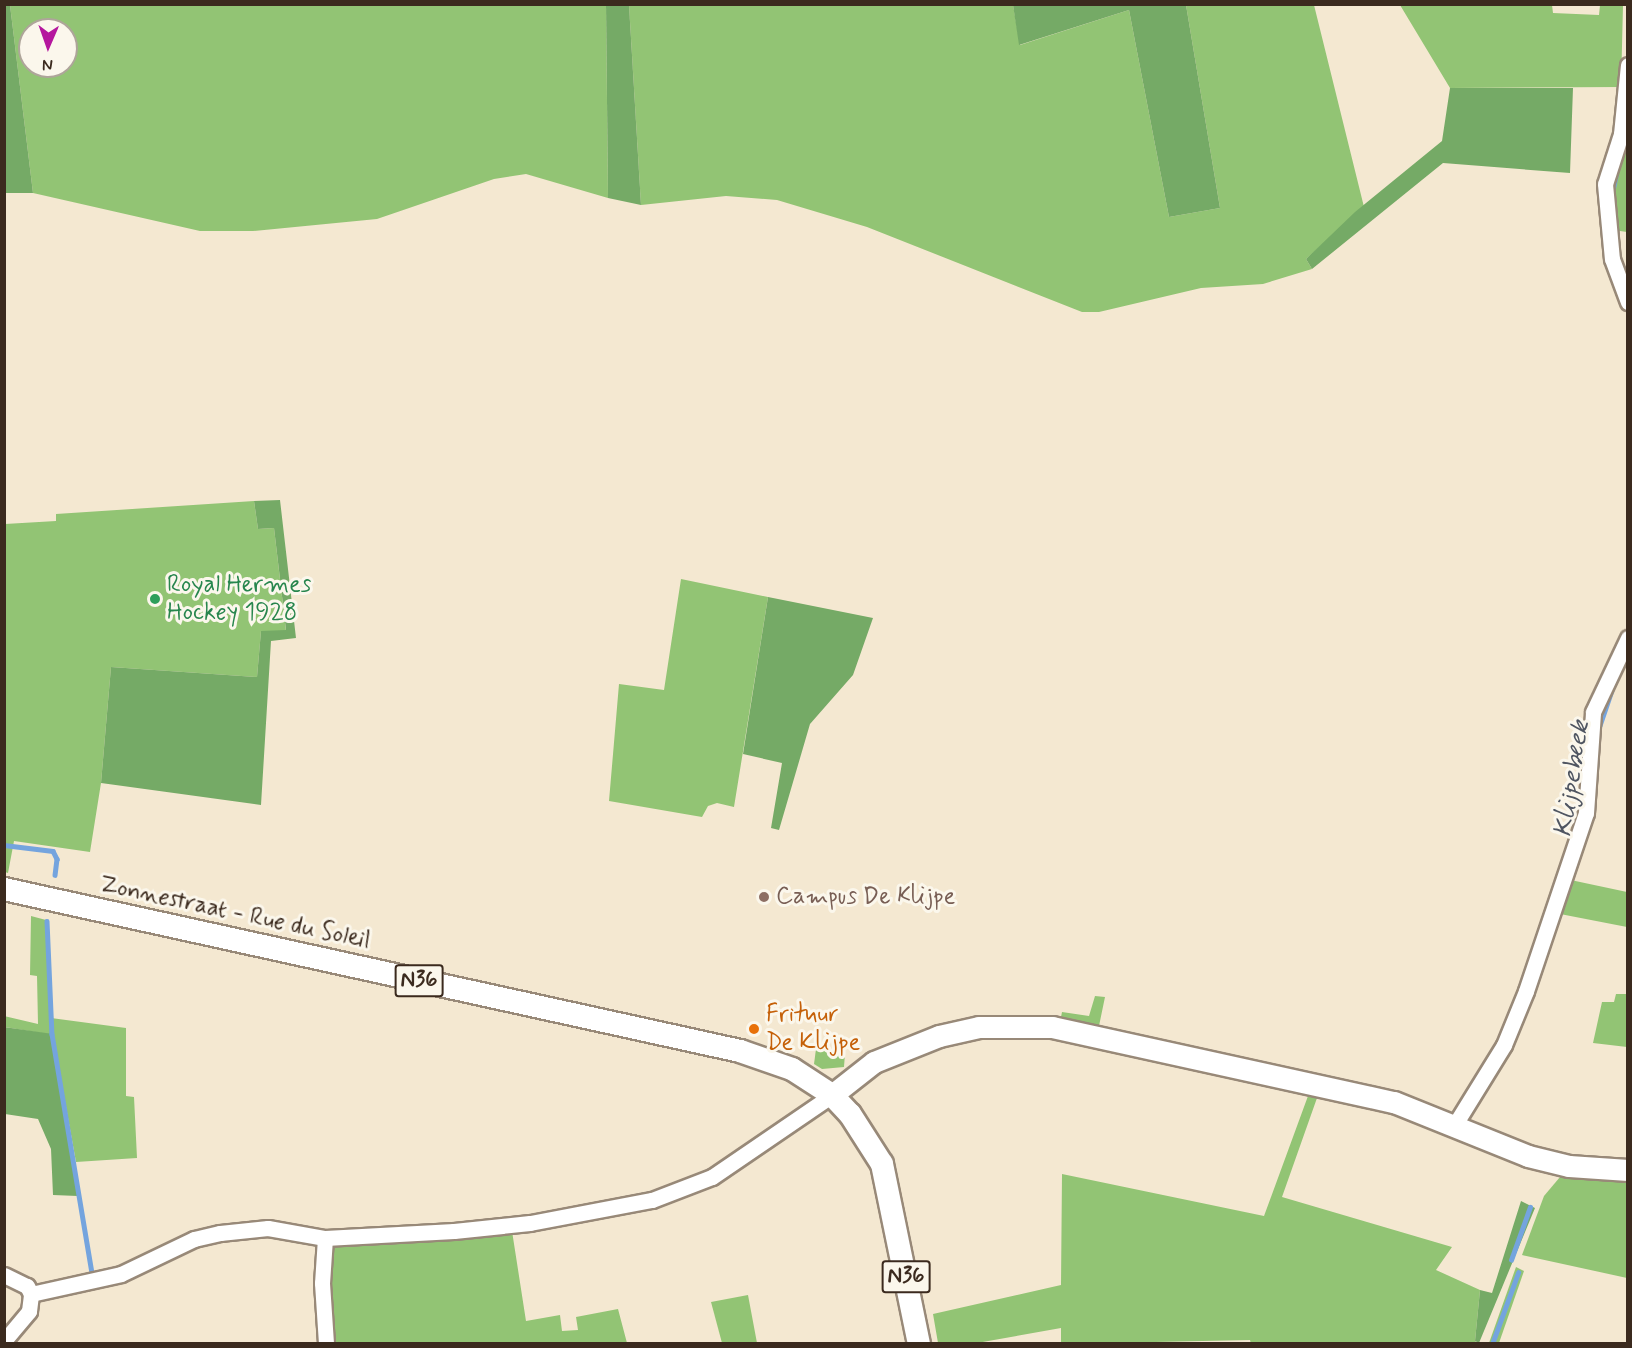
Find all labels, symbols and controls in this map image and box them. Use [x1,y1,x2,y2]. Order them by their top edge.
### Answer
north arrow [18,18,78,78]
text: N [42,54,53,75]
place label: Royal Hermes Hockey 1928 [167,571,311,627]
marker: Royal Hermes Hockey 1928 [148,592,162,606]
water label: Klijpebeek [1548,719,1598,839]
street label: Zonnestraat - Rue du Soleil [97,870,373,956]
place label: Campus De Klijpe [776,883,959,911]
marker: Campus De Klijpe [757,890,771,904]
road number: N36 [394,962,444,1000]
place label: Frituur De Klijpe [766,1001,861,1057]
marker: Frituur De Klijpe [747,1022,761,1036]
road number: N36 [880,1258,932,1296]

